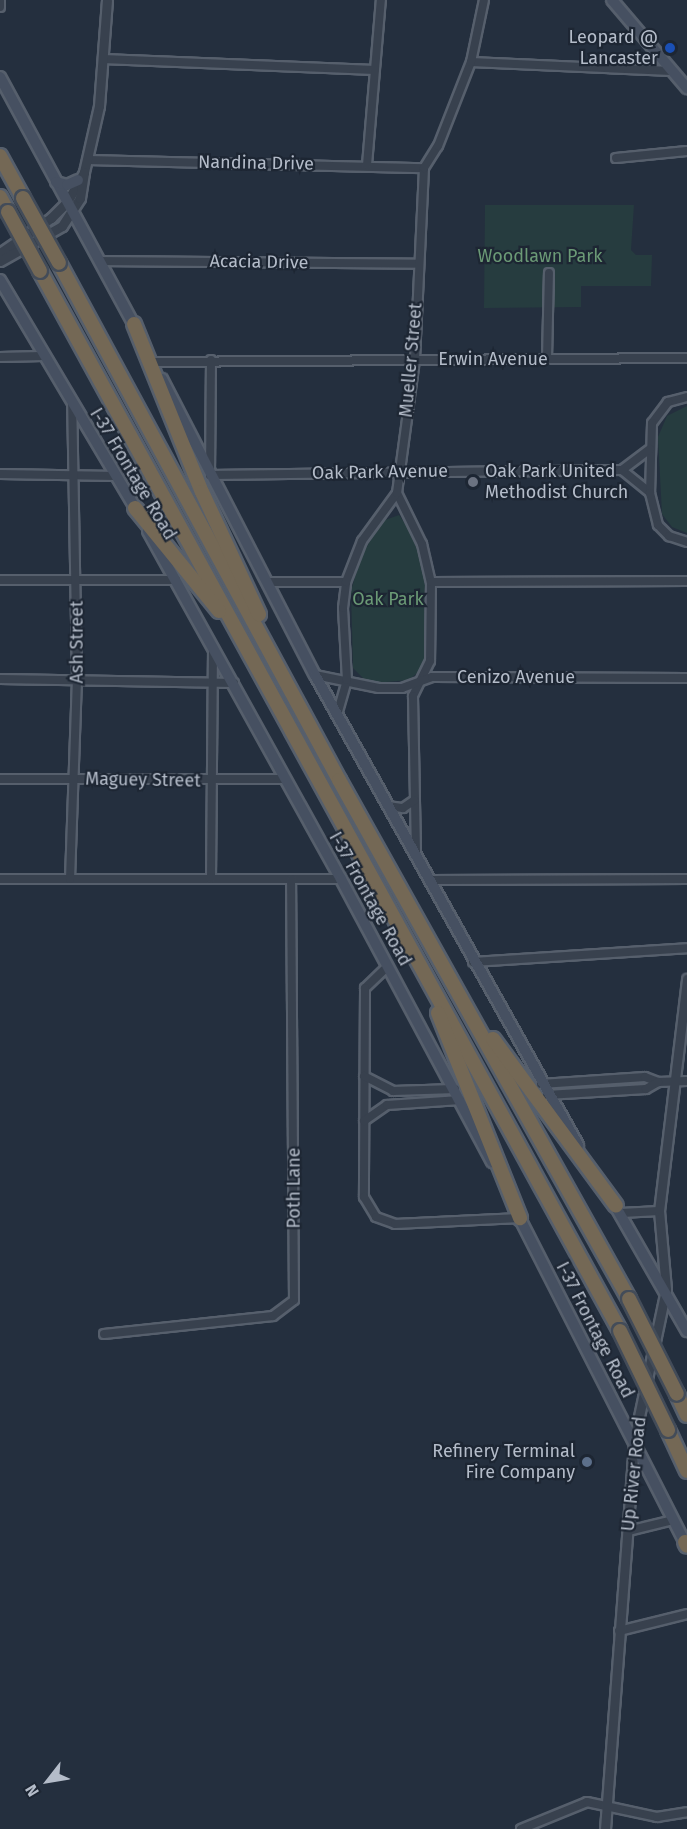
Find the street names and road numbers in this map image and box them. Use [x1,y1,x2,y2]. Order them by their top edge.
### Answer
street label: Nandina Drive [198,151,314,175]
street label: Acacia Drive [209,250,309,274]
street label: Mueller Street [395,302,427,418]
street label: Erwin Avenue [438,348,548,370]
street label: I-37 Frontage Road [85,404,181,544]
street label: Oak Park Avenue [312,460,448,484]
street label: Ash Street [66,601,88,683]
street label: Cenizo Avenue [457,666,575,688]
street label: Maguey Street [85,768,201,792]
street label: I-37 Frontage Road [324,828,416,970]
street label: Poth Lane [283,1147,305,1229]
street label: I-37 Frontage Road [551,1258,639,1402]
street label: Up River Road [617,1416,651,1532]

